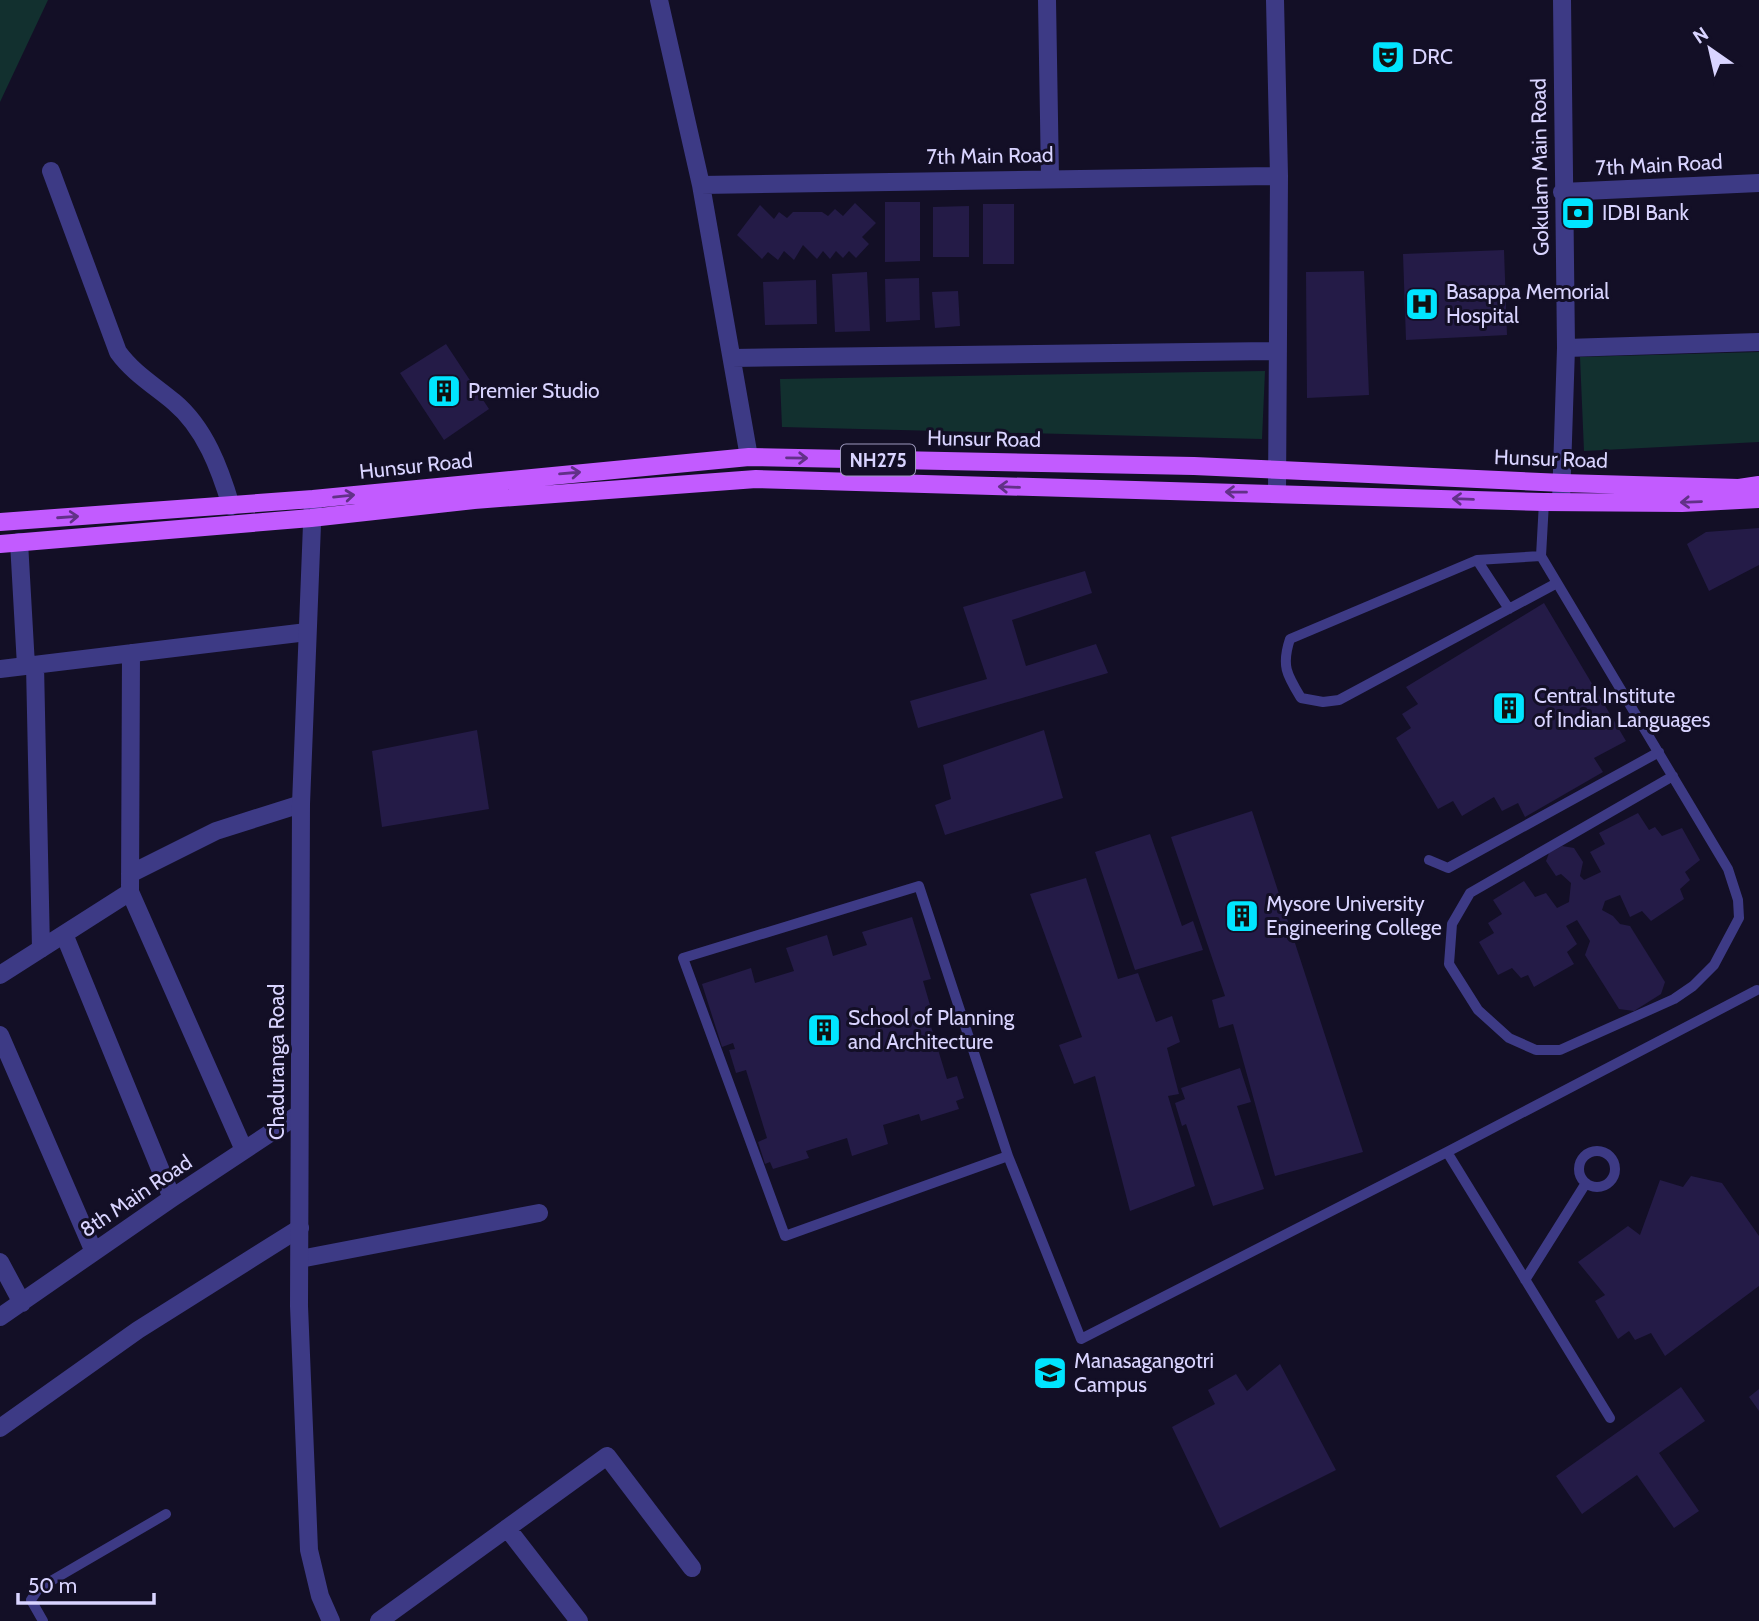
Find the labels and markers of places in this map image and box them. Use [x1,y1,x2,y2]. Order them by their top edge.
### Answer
theatre icon: DRC [1369,38,1407,76]
place label: DRC [1412,44,1453,69]
bank icon: IDBI Bank [1559,194,1597,232]
place label: IDBI Bank [1602,200,1690,225]
place label: Basappa Memorial Hospital [1446,279,1609,328]
hospital icon: Basappa Memorial Hospital [1403,285,1441,323]
building icon: Premier Studio [425,372,463,410]
place label: Premier Studio [468,378,600,403]
place label: Central Institute of Indian Languages [1534,683,1711,732]
building icon: Central Institute of Indian Languages [1490,689,1528,727]
place label: Mysore University Engineering College [1266,891,1442,940]
building icon: Mysore University Engineering College [1223,897,1261,935]
place label: School of Planning and Architecture [848,1005,1015,1054]
building icon: School of Planning and Architecture [805,1011,843,1049]
place label: Manasagangotri Campus [1074,1348,1214,1397]
school or university icon: Manasagangotri Campus [1031,1354,1069,1392]

